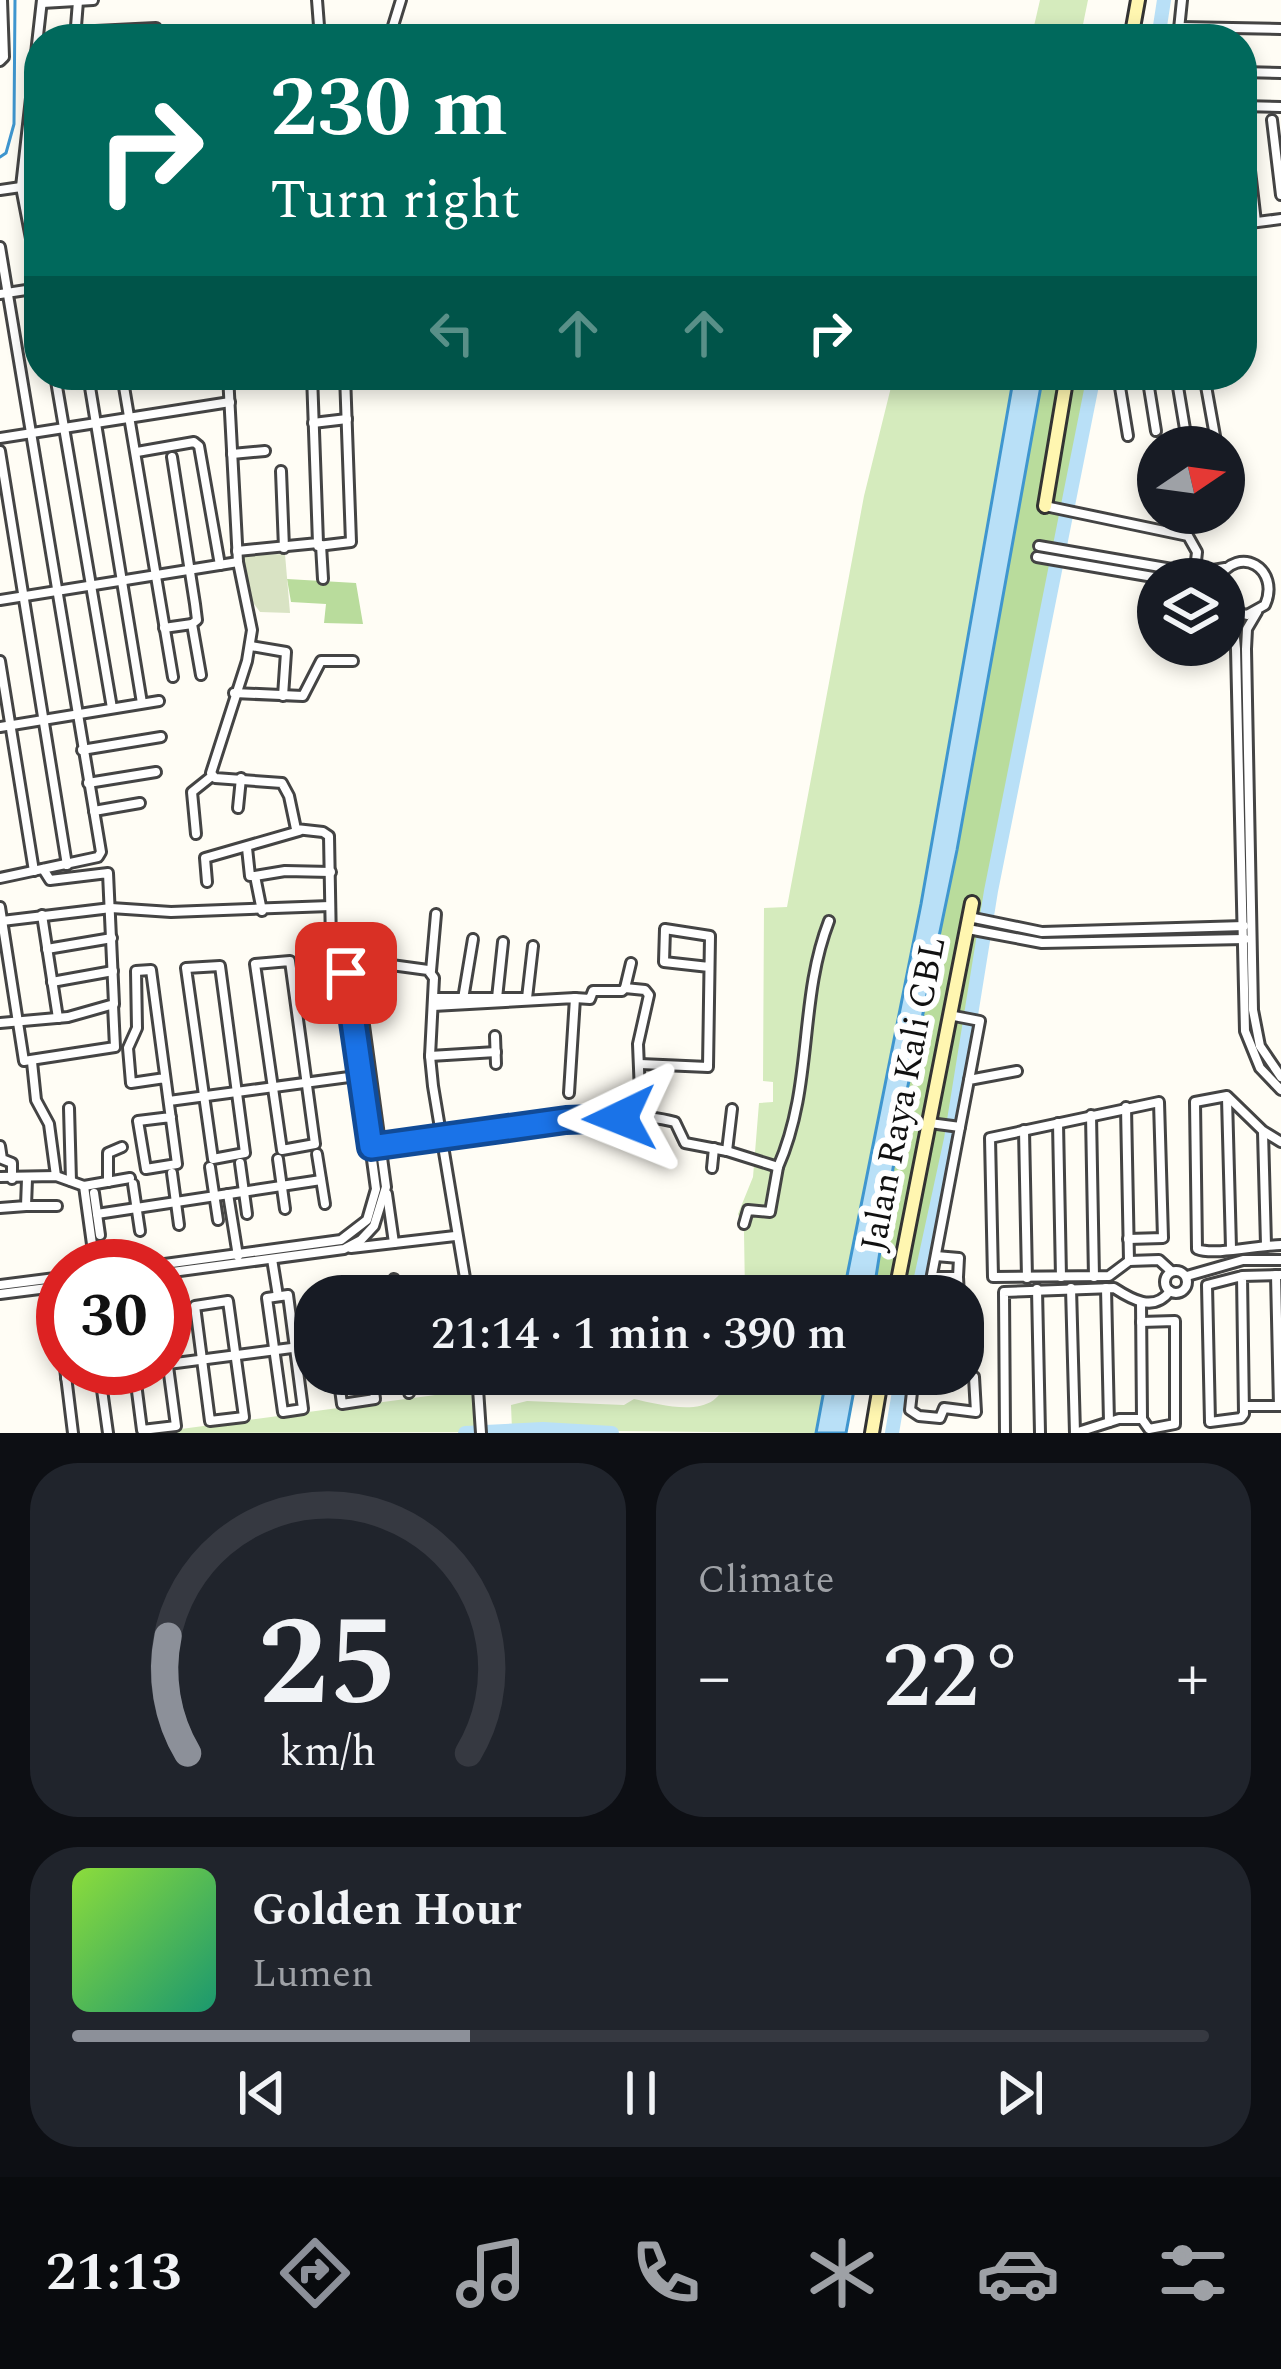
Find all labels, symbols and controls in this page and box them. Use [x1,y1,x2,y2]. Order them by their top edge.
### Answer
text: 230 m [270,45,508,173]
icon: right [72,72,228,228]
text: Turn right [270,160,520,242]
icon: left [419,300,485,366]
icon: ahead [545,300,611,366]
icon: ahead [671,300,737,366]
icon: right [797,300,863,366]
north arrow [1137,426,1245,534]
map controls [1137,426,1245,666]
button: layers [1137,558,1245,666]
pin [295,922,397,1024]
street label: Jalan Raya Kali CBL [846,932,962,1256]
icon: arrive [313,940,379,1006]
position arrow [557,1055,683,1181]
speed limit sign: 30 [36,1239,192,1395]
text: 21:14 · 1 min · 390 m [431,1300,847,1369]
text: Climate [698,1551,835,1610]
text: 25 [258,1570,398,1760]
text: 22° [883,1610,1024,1747]
text: − [698,1628,731,1729]
text: + [1176,1628,1209,1729]
text: km/h [279,1720,376,1785]
text: Golden Hour [252,1876,521,1945]
text: Lumen [252,1945,374,2004]
icon: previous [229,2060,295,2126]
icon: pause [608,2060,674,2126]
icon: next [987,2060,1053,2126]
icon: directions [273,2231,357,2315]
icon: music [449,2231,533,2315]
icon: phone [624,2231,708,2315]
icon: climate [800,2231,884,2315]
icon: car [976,2231,1060,2315]
icon: filters [1151,2231,1235,2315]
text: 21:13 [46,2232,181,2314]

